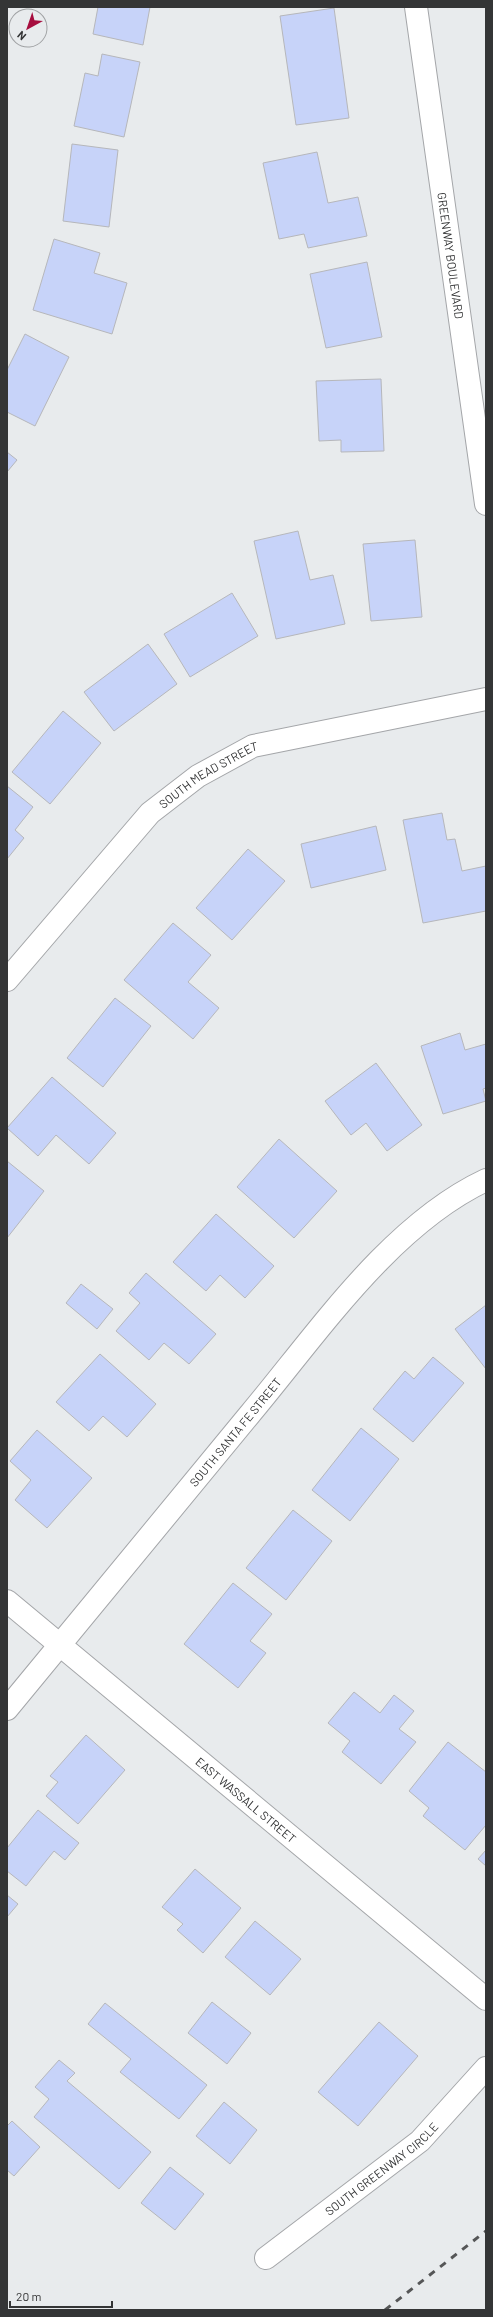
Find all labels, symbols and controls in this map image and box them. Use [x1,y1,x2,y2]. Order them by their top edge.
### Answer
north arrow [8,8,48,48]
text: N [14,29,28,43]
street label: GREENWAY BOULEVARD [435,191,467,320]
street label: SOUTH MEAD STREET [156,738,259,811]
street label: SOUTH SANTA FE STREET [186,1375,284,1489]
street label: EAST WASSALL STREET [193,1754,299,1846]
street label: SOUTH GREENWAY CIRCLE [322,2119,441,2218]
scale bar [10,2283,112,2309]
text: 20 m [16,2289,42,2303]

